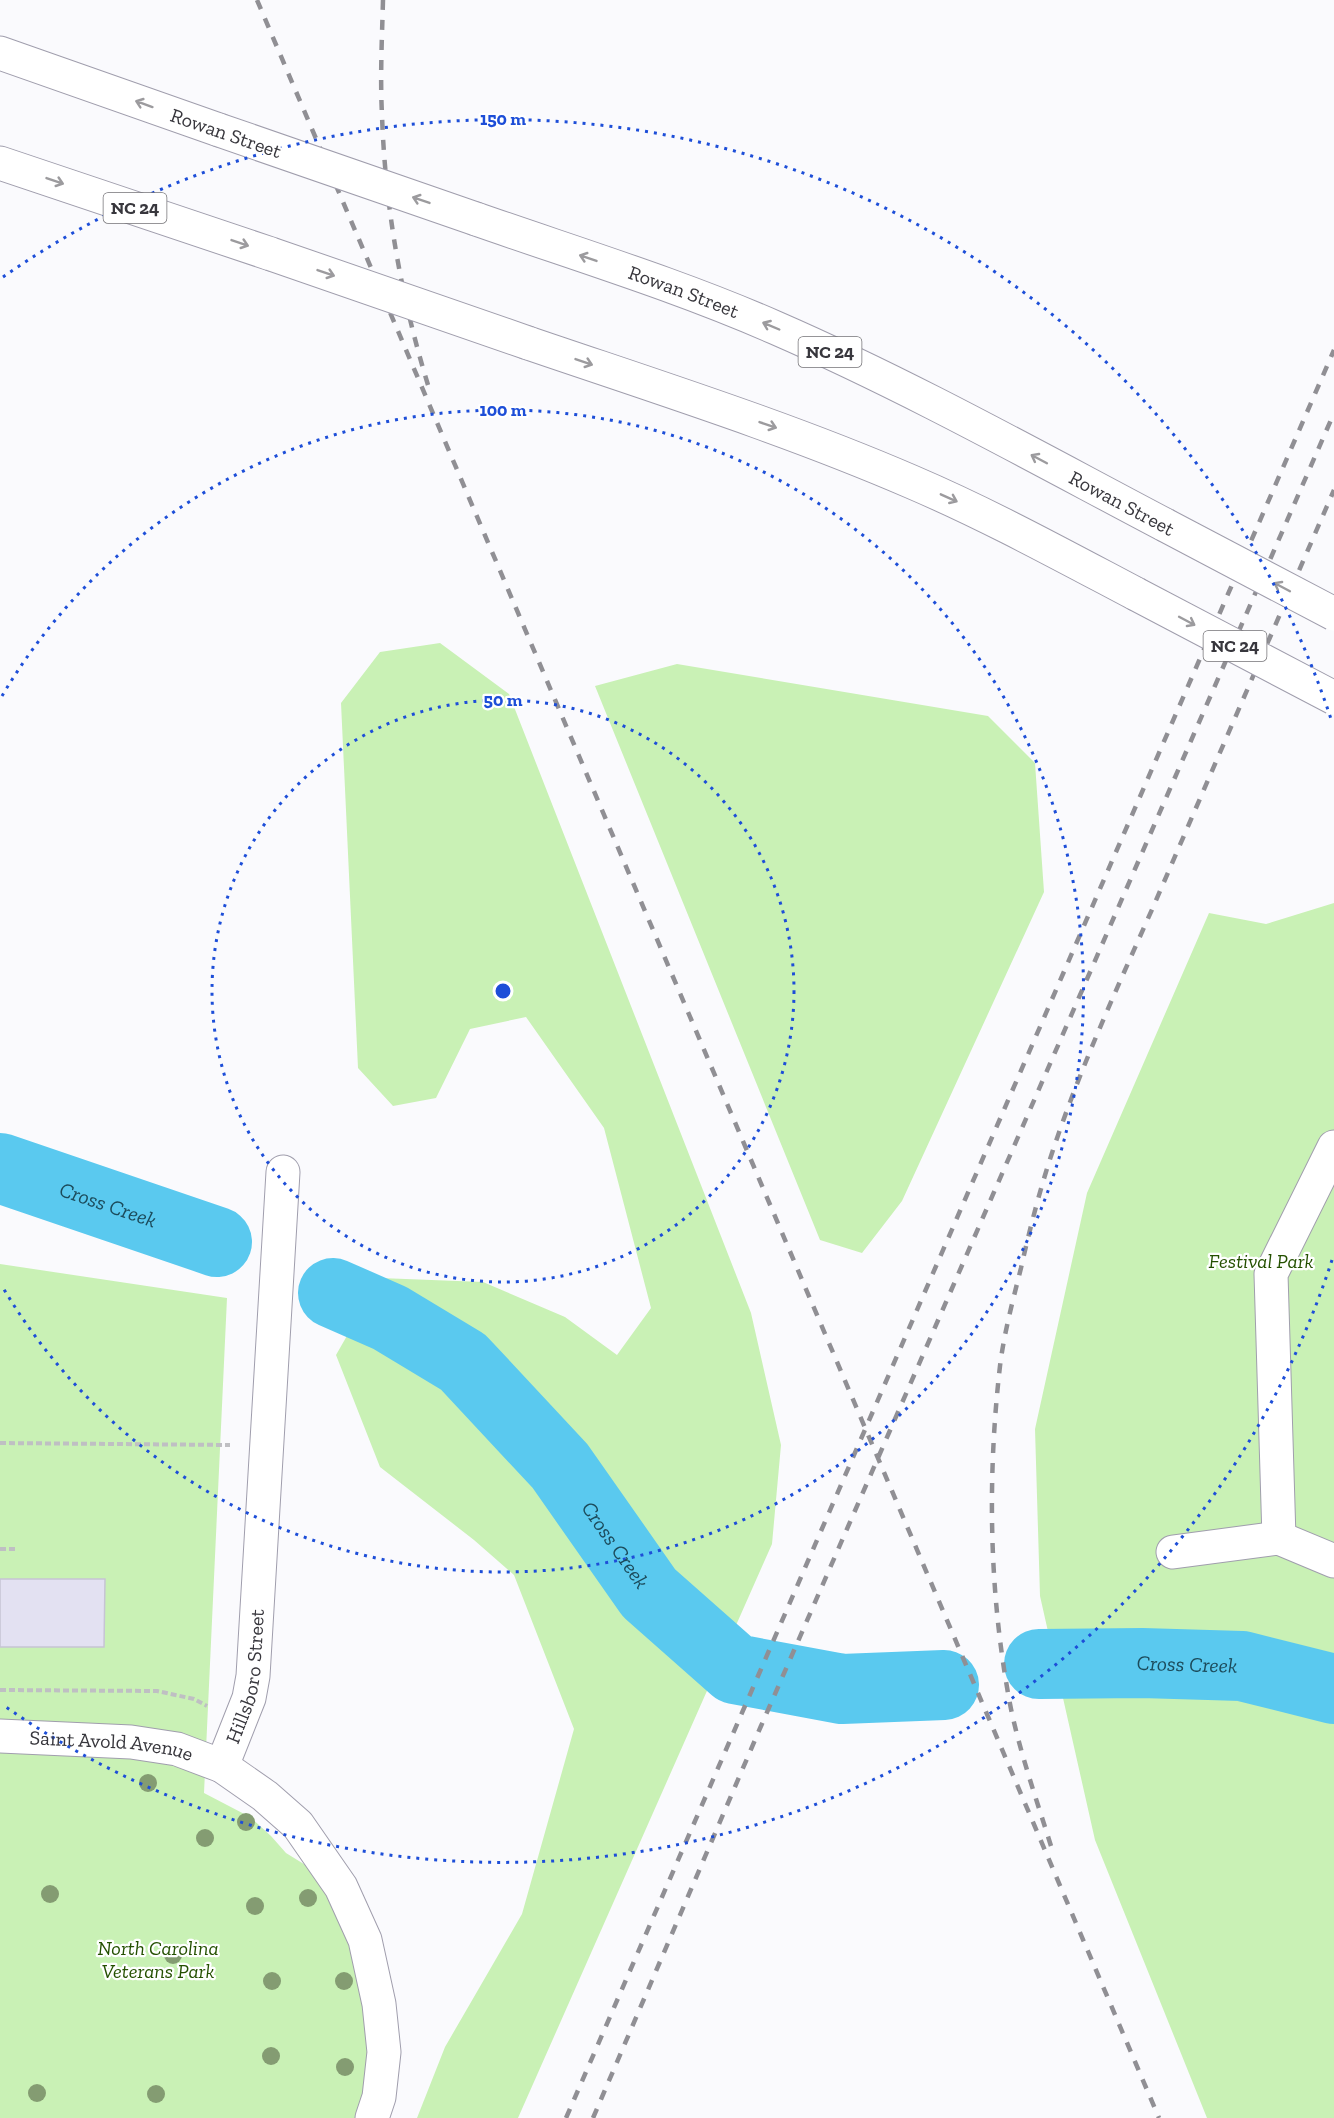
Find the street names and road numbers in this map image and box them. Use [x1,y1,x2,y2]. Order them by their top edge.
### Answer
street label: Rowan Street [167,103,285,163]
road number: NC 24 [104,193,166,223]
street label: Rowan Street [625,260,743,323]
road number: NC 24 [798,337,862,367]
street label: Rowan Street [1065,465,1179,541]
road number: NC 24 [1204,631,1266,661]
street label: Hillsboro Street [220,1608,269,1747]
street label: Saint Avold Avenue [29,1725,197,1766]

